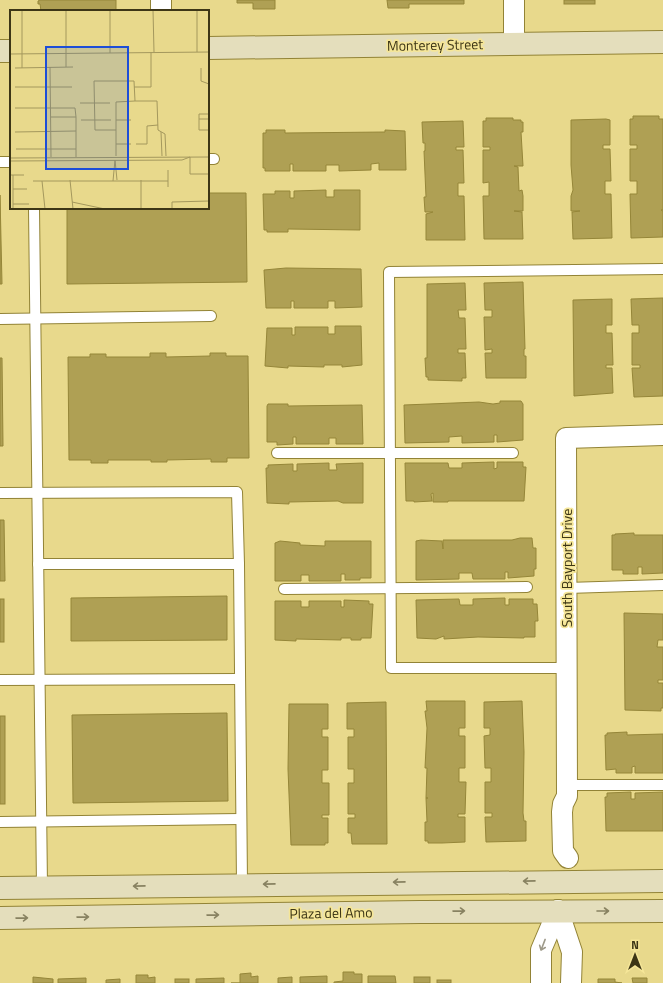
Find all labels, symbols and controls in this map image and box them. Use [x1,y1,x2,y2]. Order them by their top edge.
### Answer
inset map [10,10,209,209]
street label: Monterey Street [387,33,483,56]
street label: South Bayport Drive [556,509,577,627]
one-way arrow [523,877,536,885]
one-way arrow [393,878,406,886]
one-way arrow [263,880,276,888]
one-way arrow [133,882,146,889]
street label: Plaza del Amo [289,901,373,924]
one-way arrow [452,907,465,915]
one-way arrow [596,907,609,915]
one-way arrow [206,911,219,919]
one-way arrow [76,913,89,921]
one-way arrow [15,914,28,922]
north arrow [615,935,655,975]
text: N [631,937,639,953]
one-way arrow [539,939,547,951]

